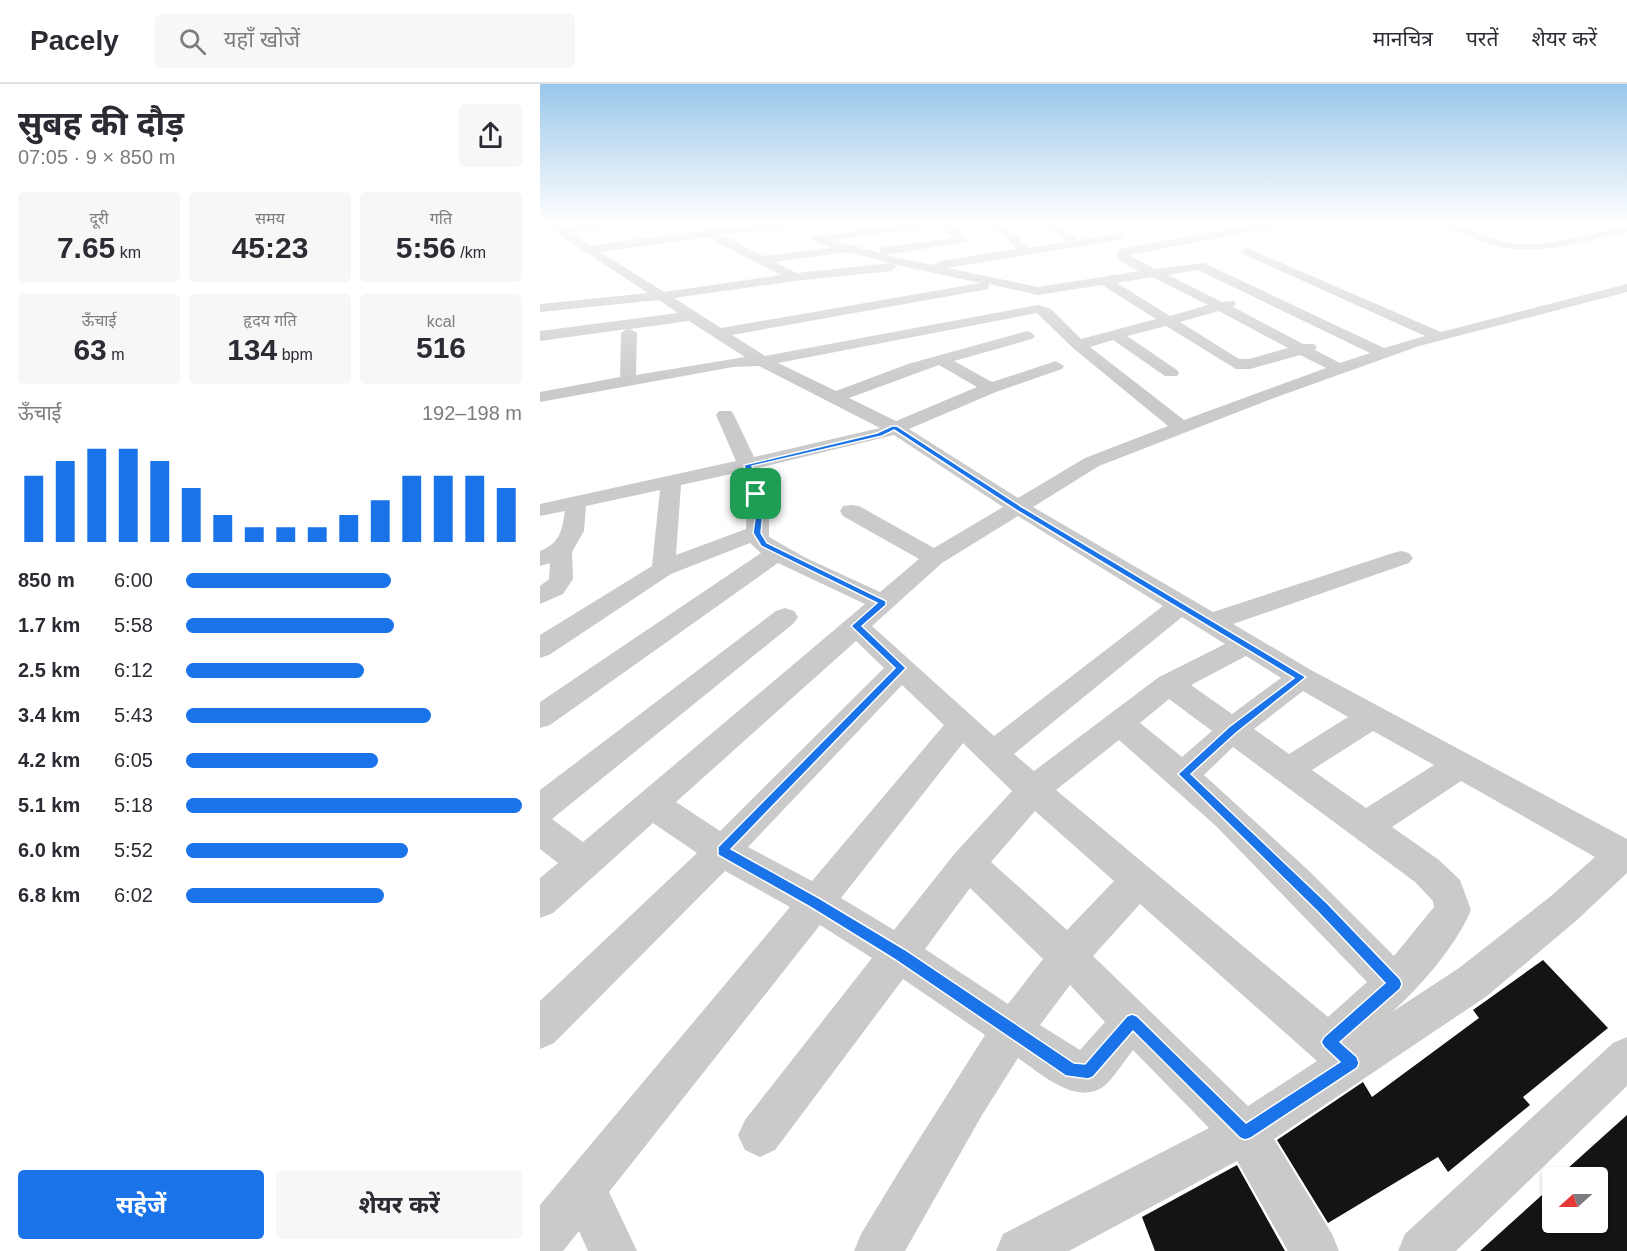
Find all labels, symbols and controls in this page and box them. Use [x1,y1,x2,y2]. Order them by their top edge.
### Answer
search box [155,14,575,68]
text: Pacely [30,25,119,56]
icon: search [176,25,209,58]
text: यहाँ खोजें [224,27,300,52]
text: मानचित्र [1373,27,1433,50]
text: परतें [1466,27,1498,50]
text: शेयर करें [1531,27,1597,50]
button: share [459,104,522,167]
text: सुबह की दौड़ [18,105,184,142]
text: 07:05 · 9 × 850 m [18,146,175,168]
text: दूरी [89,210,109,227]
text: समय [255,210,285,227]
text: गति [430,210,452,227]
text: 7.65 [57,231,115,264]
text: 45:23 [232,231,308,264]
text: 5:56 [396,231,456,264]
text: km [115,244,141,261]
text: /km [456,244,486,261]
text: ऊँचाई [82,312,116,329]
text: हृदय गति [243,312,297,329]
text: kcal [427,313,455,330]
text: 516 [416,331,466,364]
text: 63 [73,333,107,366]
text: 134 [227,333,277,366]
text: m [107,346,125,363]
text: bpm [277,346,313,363]
text: ऊँचाई [18,402,61,424]
text: 192–198 m [422,402,522,424]
pin [730,468,781,519]
icon: arrive [739,477,772,510]
text: 850 m [18,569,75,591]
text: 6:00 [114,569,153,591]
text: 1.7 km [18,614,80,636]
text: 5:58 [114,614,153,636]
text: 2.5 km [18,659,80,681]
text: 6:12 [114,659,153,681]
text: 3.4 km [18,704,80,726]
text: 5:43 [114,704,153,726]
text: 4.2 km [18,749,80,771]
text: 6:05 [114,749,153,771]
text: 5.1 km [18,794,80,816]
text: 5:18 [114,794,153,816]
text: 6.0 km [18,839,80,861]
text: 5:52 [114,839,153,861]
text: 6.8 km [18,884,80,906]
text: 6:02 [114,884,153,906]
north arrow [1542,1167,1608,1233]
map controls [1542,1167,1608,1233]
button: सहेजें [18,1170,264,1239]
button: शेयर करें [276,1170,522,1239]

